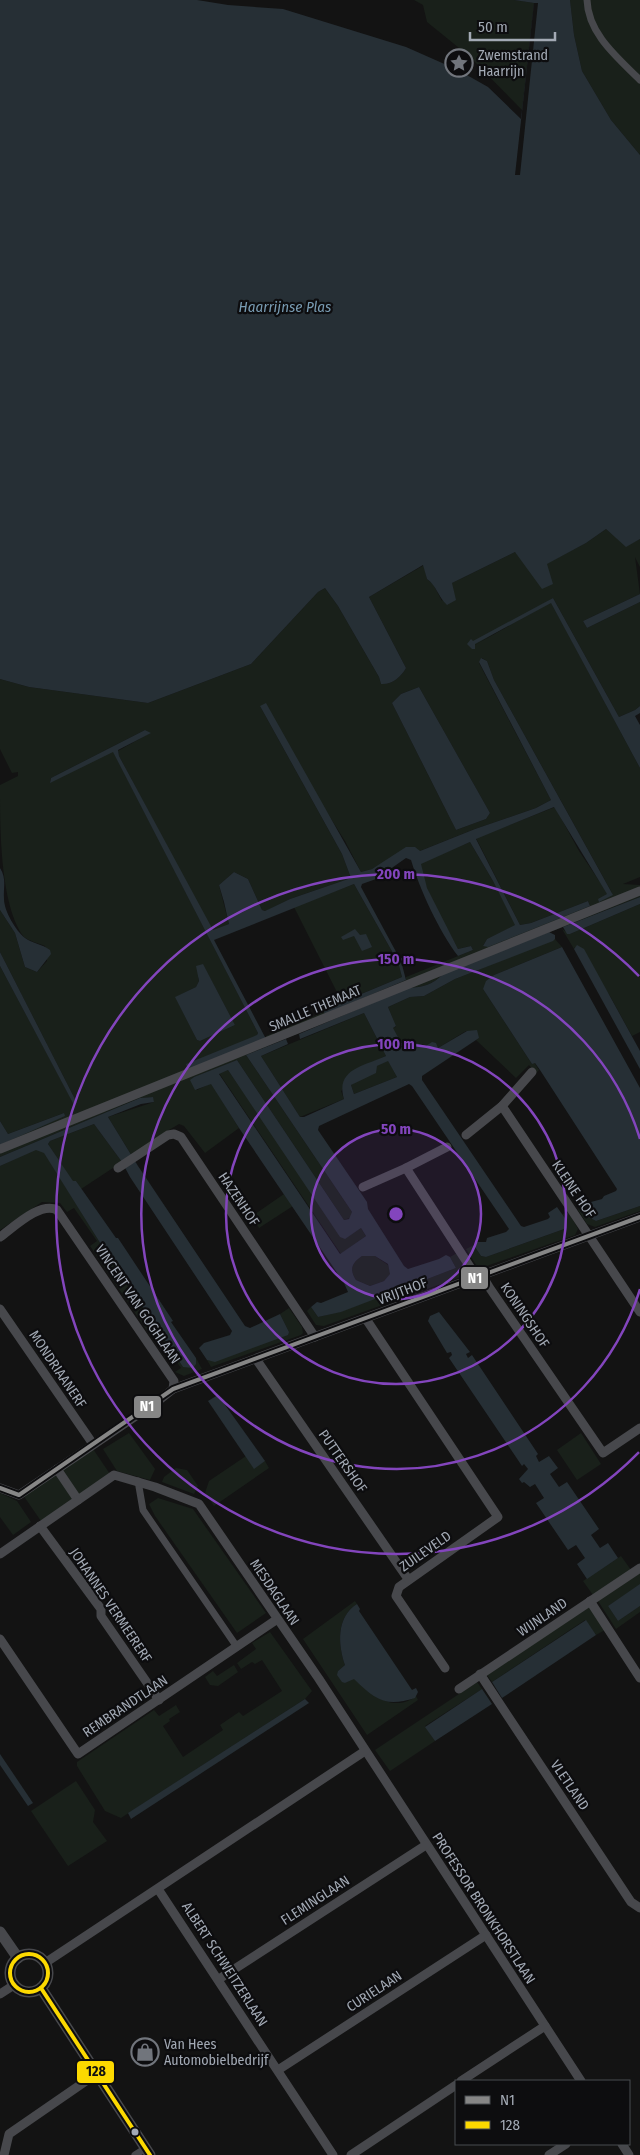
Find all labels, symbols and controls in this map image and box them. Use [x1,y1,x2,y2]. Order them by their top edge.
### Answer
scale bar [470,10,555,42]
text: 50 m [478,18,508,36]
place label: Zwemstrand Haarrijn [478,47,548,80]
place icon: Zwemstrand Haarrijn [444,48,474,78]
water label: Haarrijnse Plas [239,298,332,316]
text: 200 m [376,865,415,883]
text: 150 m [378,950,414,968]
street label: SMALLE THEMAAT [267,981,364,1036]
text: 100 m [377,1035,415,1053]
text: 50 m [381,1120,411,1138]
street label: KLEINE HOF [548,1157,599,1221]
street label: HAZENHOF [215,1169,263,1229]
centre of rings [387,1205,405,1223]
street label: VINCENT VAN GOGHLAAN [91,1241,184,1367]
line badge: N1 [460,1266,489,1290]
text: N1 [468,1270,482,1287]
street label: VRIJTHOF [375,1274,430,1309]
street label: KONINGSHOF [497,1279,553,1351]
street label: MONDRIAANERF [25,1327,90,1411]
line badge: N1 [133,1395,162,1419]
text: N1 [140,1398,154,1415]
street label: PUTTERSHOF [315,1427,370,1496]
street label: ZUILEVELD [396,1527,454,1575]
street label: JOHANNES VERMEERERF [66,1545,155,1666]
street label: MESDAGLAAN [246,1556,303,1629]
street label: WIJNLAND [514,1595,571,1640]
street label: REMBRANDTLAAN [80,1672,171,1741]
street label: VLETLAND [547,1757,592,1813]
street label: PROFESSOR BRONKHORSTLAAN [428,1829,539,1987]
street label: FLEMINGLAAN [278,1872,353,1929]
street label: ALBERT SCHWEITZERLAAN [178,1899,271,2030]
street label: CURIELAAN [343,1967,405,2016]
place label: Van Hees Automobielbedrijf [164,2036,270,2069]
shop icon: Van Hees Automobielbedrijf [130,2037,160,2067]
line badge: 128 [76,2060,115,2084]
text: 128 [86,2063,107,2080]
legend [455,2080,630,2145]
text: N1 [500,2091,515,2109]
text: 128 [500,2116,520,2134]
unlabelled marker [130,2127,140,2137]

